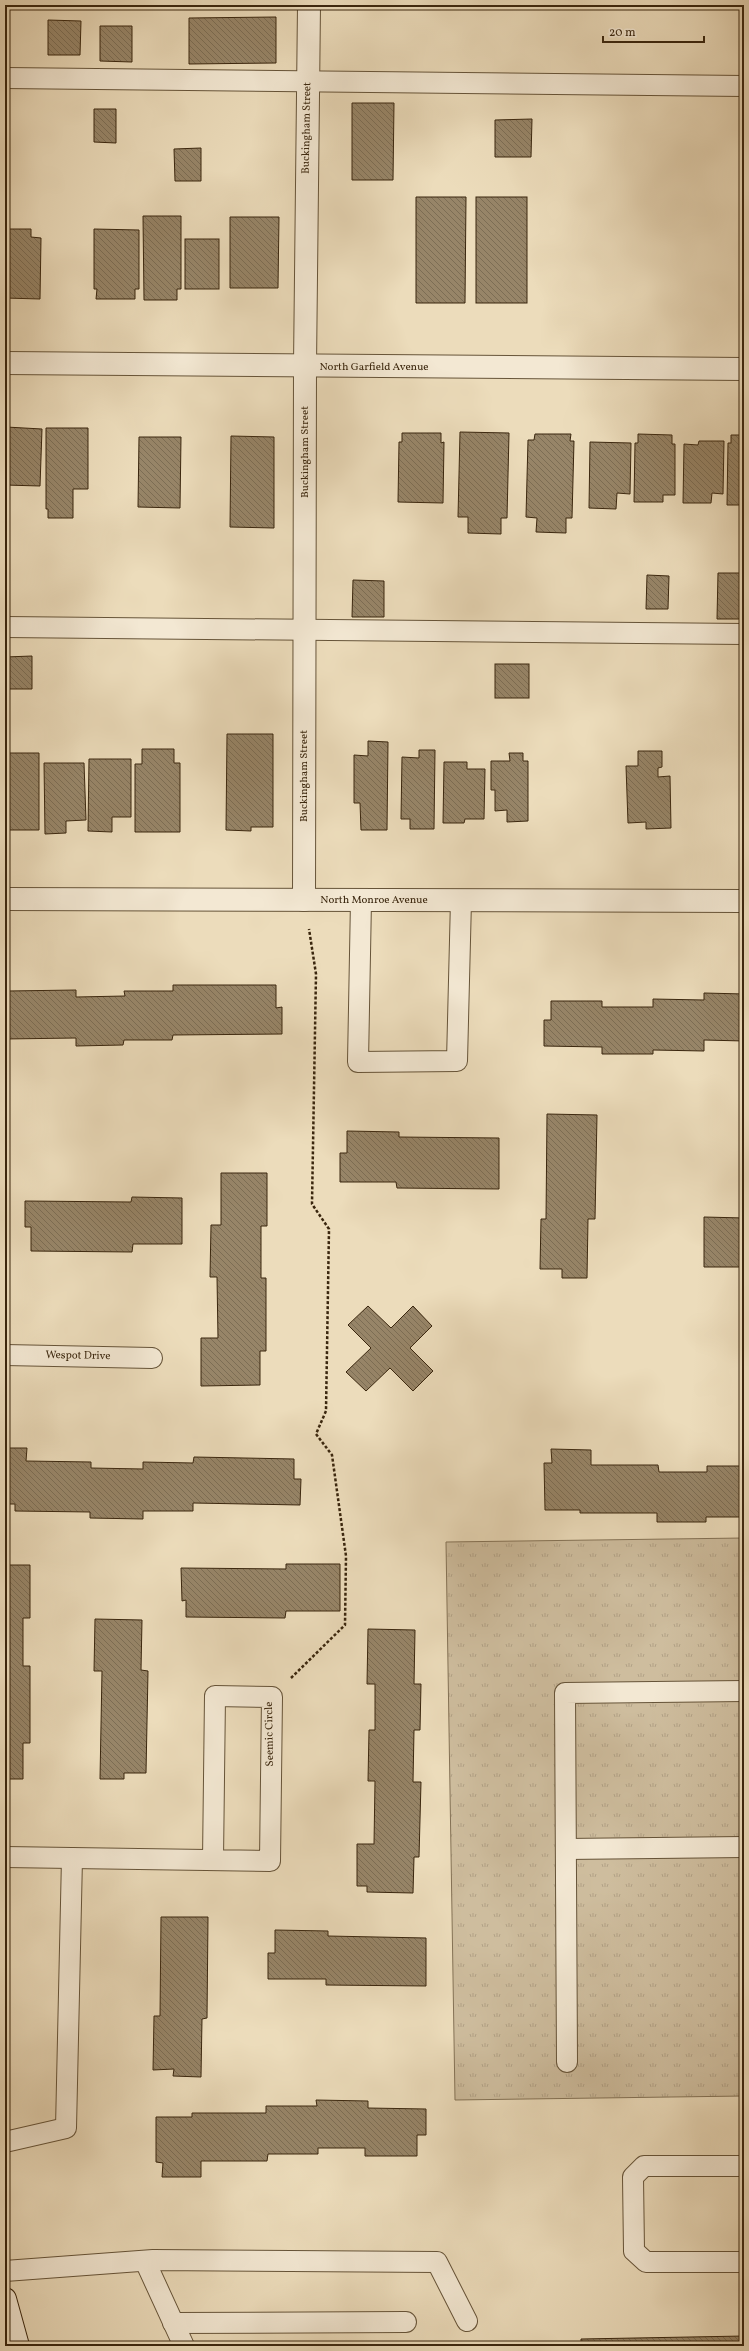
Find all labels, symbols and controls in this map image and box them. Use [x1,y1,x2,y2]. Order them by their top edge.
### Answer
scale bar [603,18,704,44]
text: 20 m [609,25,636,41]
street label: Buckingham Street [299,82,315,174]
street label: North Garfield Avenue [319,360,429,375]
street label: Buckingham Street [298,406,313,498]
street label: Buckingham Street [297,730,312,822]
street label: North Monroe Avenue [320,893,428,908]
street label: Wespot Drive [45,1348,111,1364]
street label: Seemic Circle [262,1701,278,1767]

